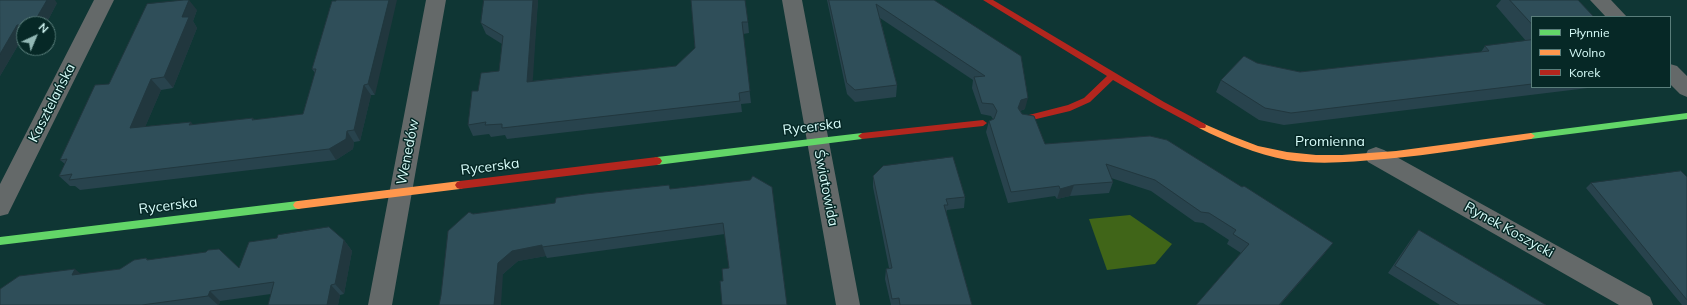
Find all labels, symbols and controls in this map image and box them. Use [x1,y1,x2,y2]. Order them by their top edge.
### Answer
north arrow [16,16,56,56]
legend [1531,16,1671,88]
text: N [36,20,51,36]
text: Płynnie [1569,25,1610,40]
text: Wolno [1569,45,1605,60]
street label: Kasztelańska [25,61,79,145]
text: Korek [1569,65,1600,80]
street label: Rycerska [782,115,842,139]
street label: Wenedów [393,118,423,186]
street label: Promienna [1295,134,1365,150]
street label: Światowida [810,148,842,228]
street label: Rycerska [460,155,520,179]
street label: Rycerska [138,194,198,218]
street label: Rynek Koszycki [1461,199,1557,261]

